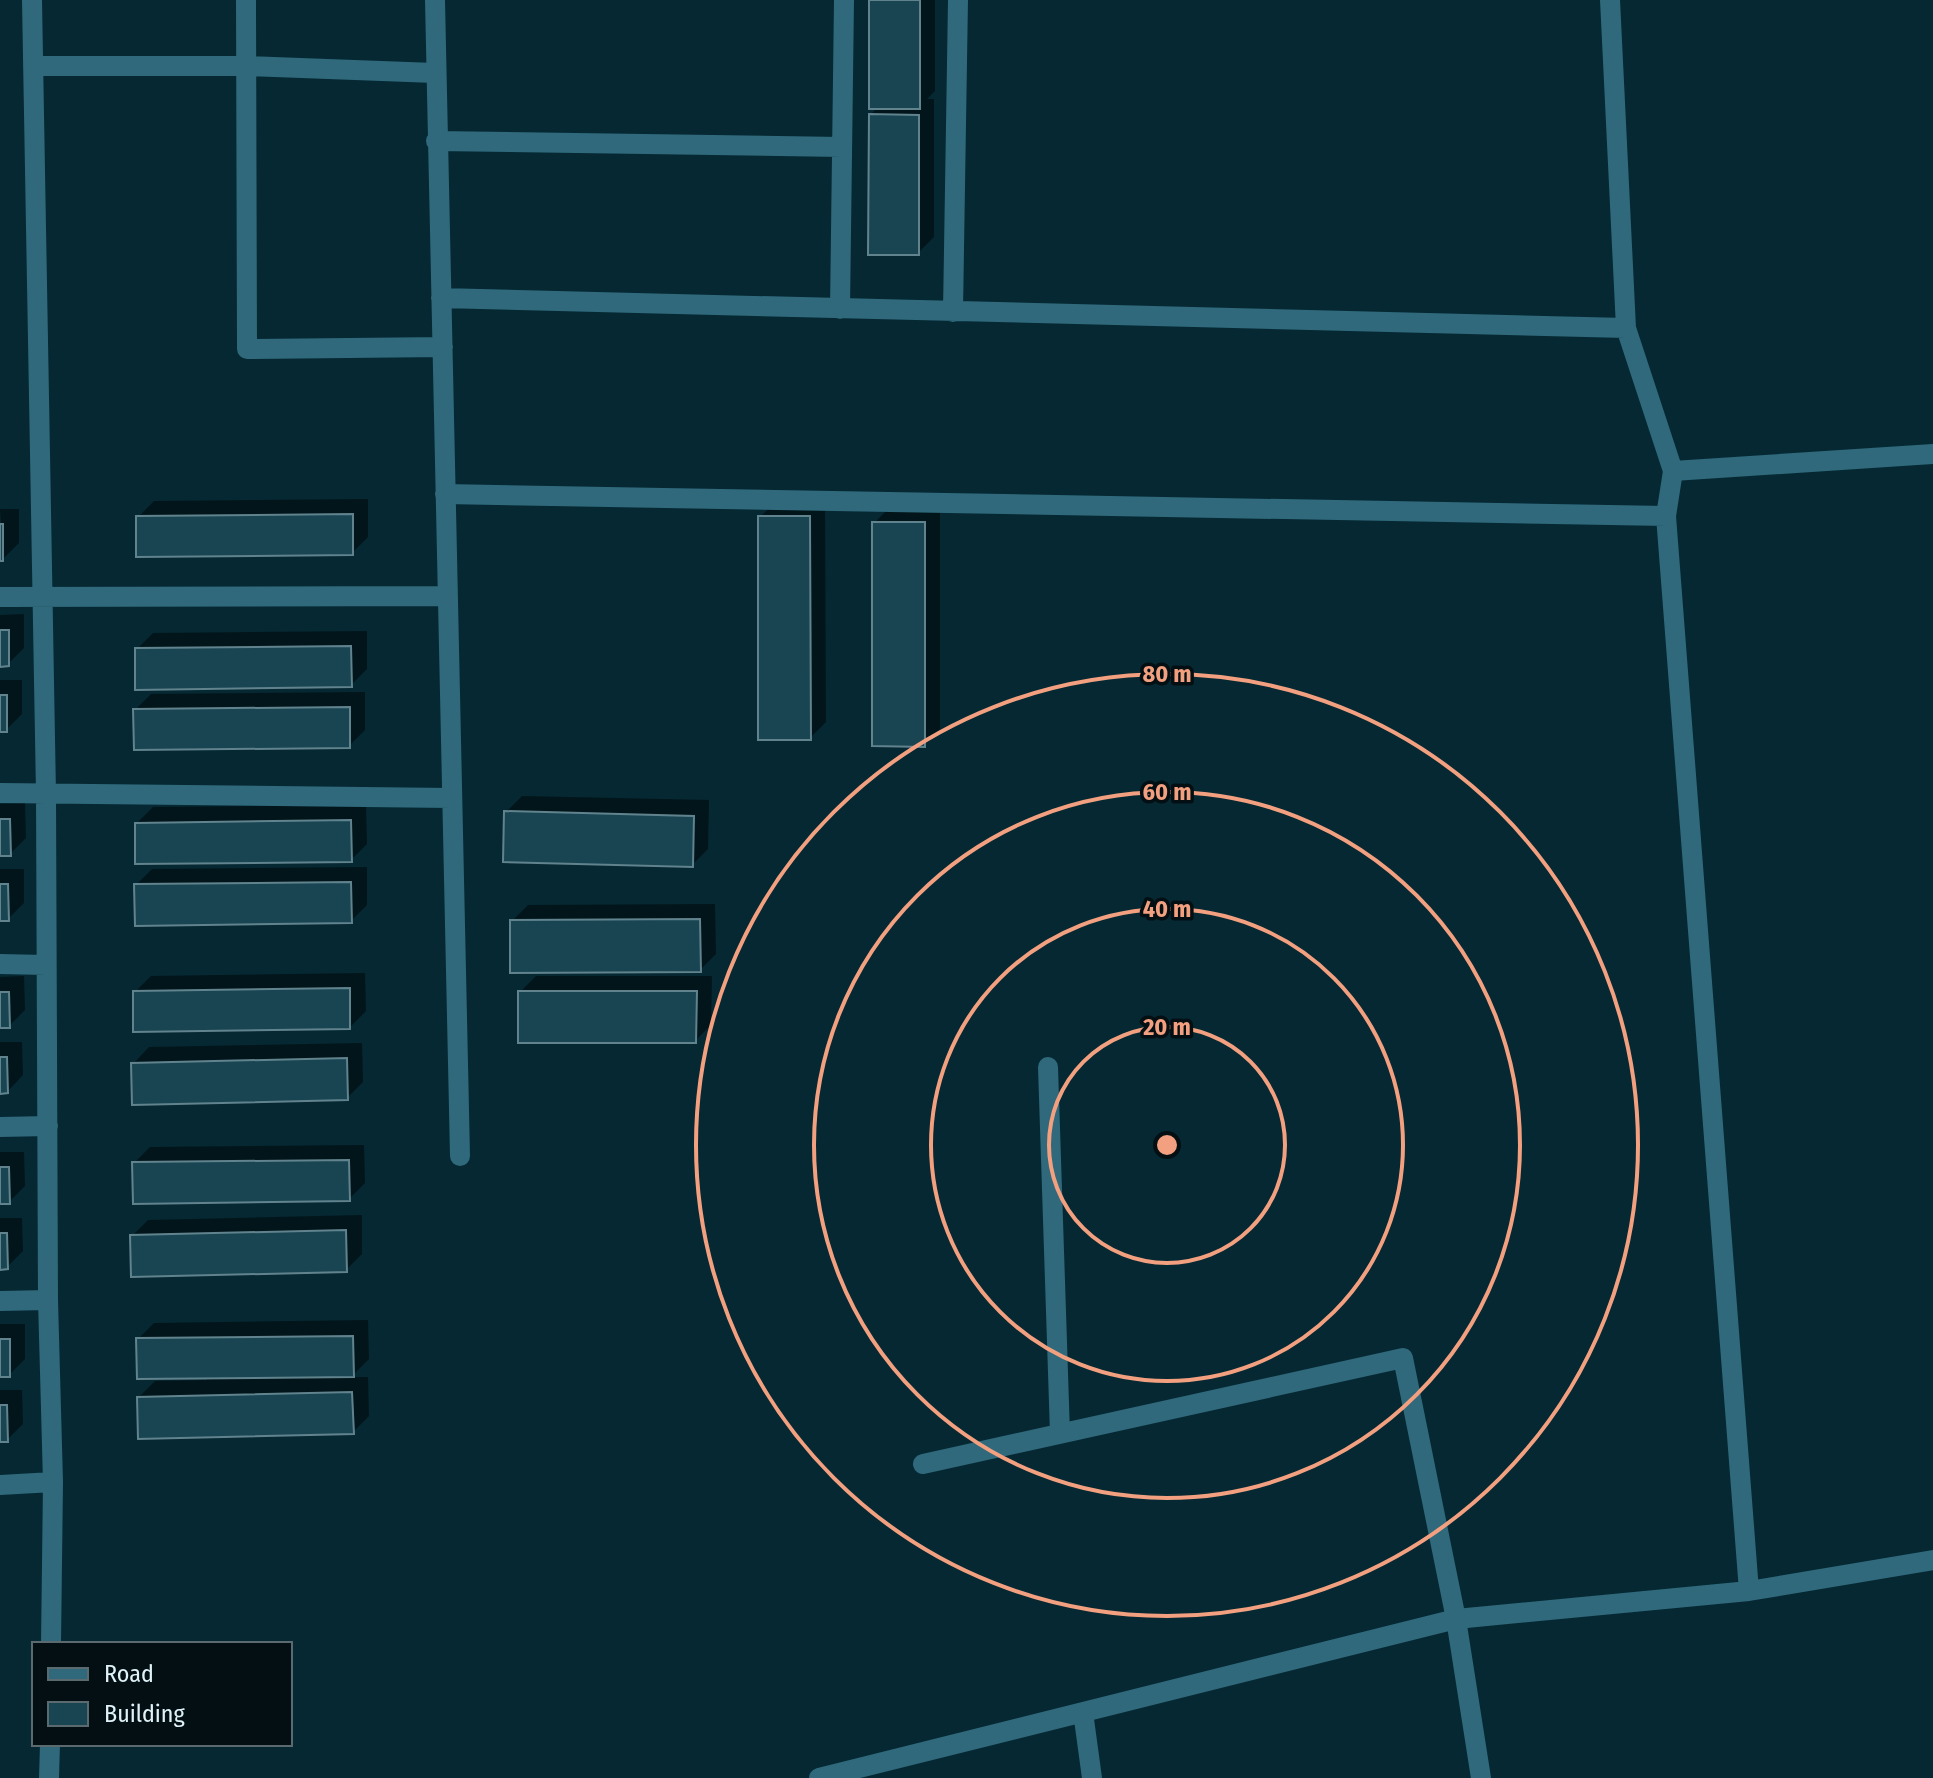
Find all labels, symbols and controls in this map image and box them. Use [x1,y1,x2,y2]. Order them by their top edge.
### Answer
text: 80 m [1142,660,1192,688]
text: 60 m [1143,778,1191,806]
text: 40 m [1143,895,1191,923]
text: 20 m [1142,1013,1191,1041]
centre of rings [1153,1131,1181,1159]
legend [32,1642,292,1746]
text: Road [104,1660,154,1688]
text: Building [104,1700,186,1728]

